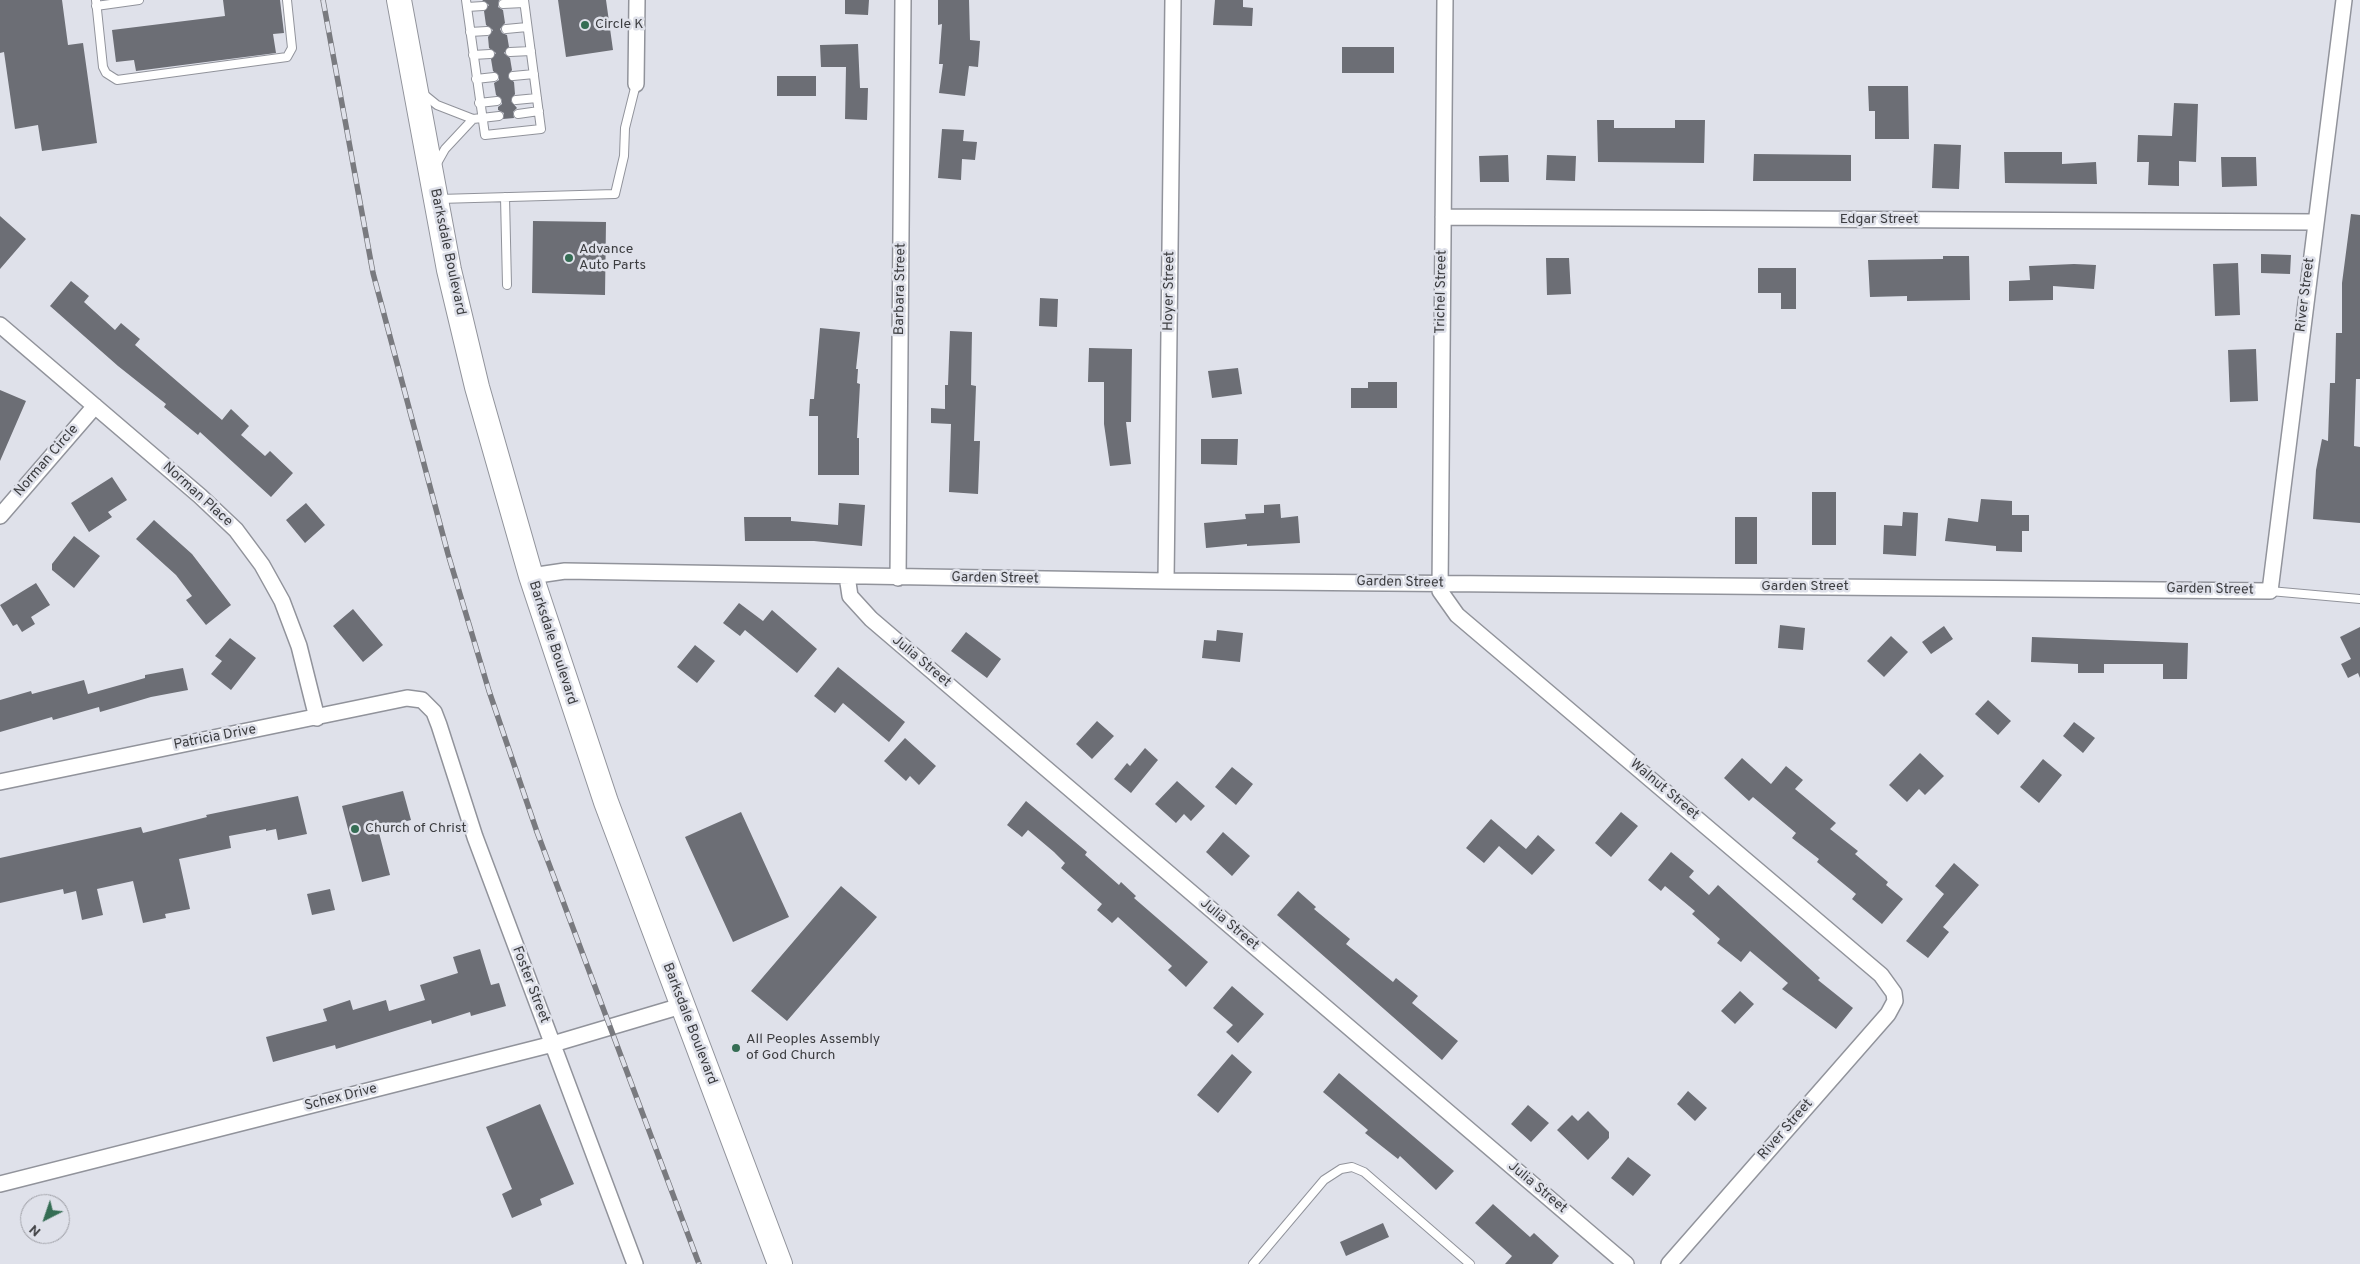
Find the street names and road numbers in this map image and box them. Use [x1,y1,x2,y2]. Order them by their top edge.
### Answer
street label: Barksdale Boulevard [425,187,469,317]
street label: Edgar Street [1840,212,1918,228]
street label: Barbara Street [892,243,910,335]
street label: Trichel Street [1433,250,1451,334]
street label: Hoyer Street [1161,251,1179,331]
street label: River Street [2293,257,2319,333]
street label: Norman Circle [11,422,83,500]
street label: Norman Place [159,459,235,531]
street label: Garden Street [951,570,1039,588]
street label: Garden Street [1356,574,1444,592]
street label: Barksdale Boulevard [524,579,580,707]
street label: Garden Street [1761,579,1849,595]
street label: Garden Street [2166,581,2254,599]
street label: Julia Street [888,632,954,692]
street label: Patricia Drive [172,722,258,754]
street label: Walnut Street [1626,756,1702,824]
street label: Julia Street [1196,895,1262,955]
street label: Foster Street [508,944,552,1026]
street label: Barksdale Boulevard [658,961,720,1087]
street label: Schex Drive [303,1081,379,1115]
street label: River Street [1755,1096,1817,1164]
street label: Julia Street [1504,1158,1570,1218]

